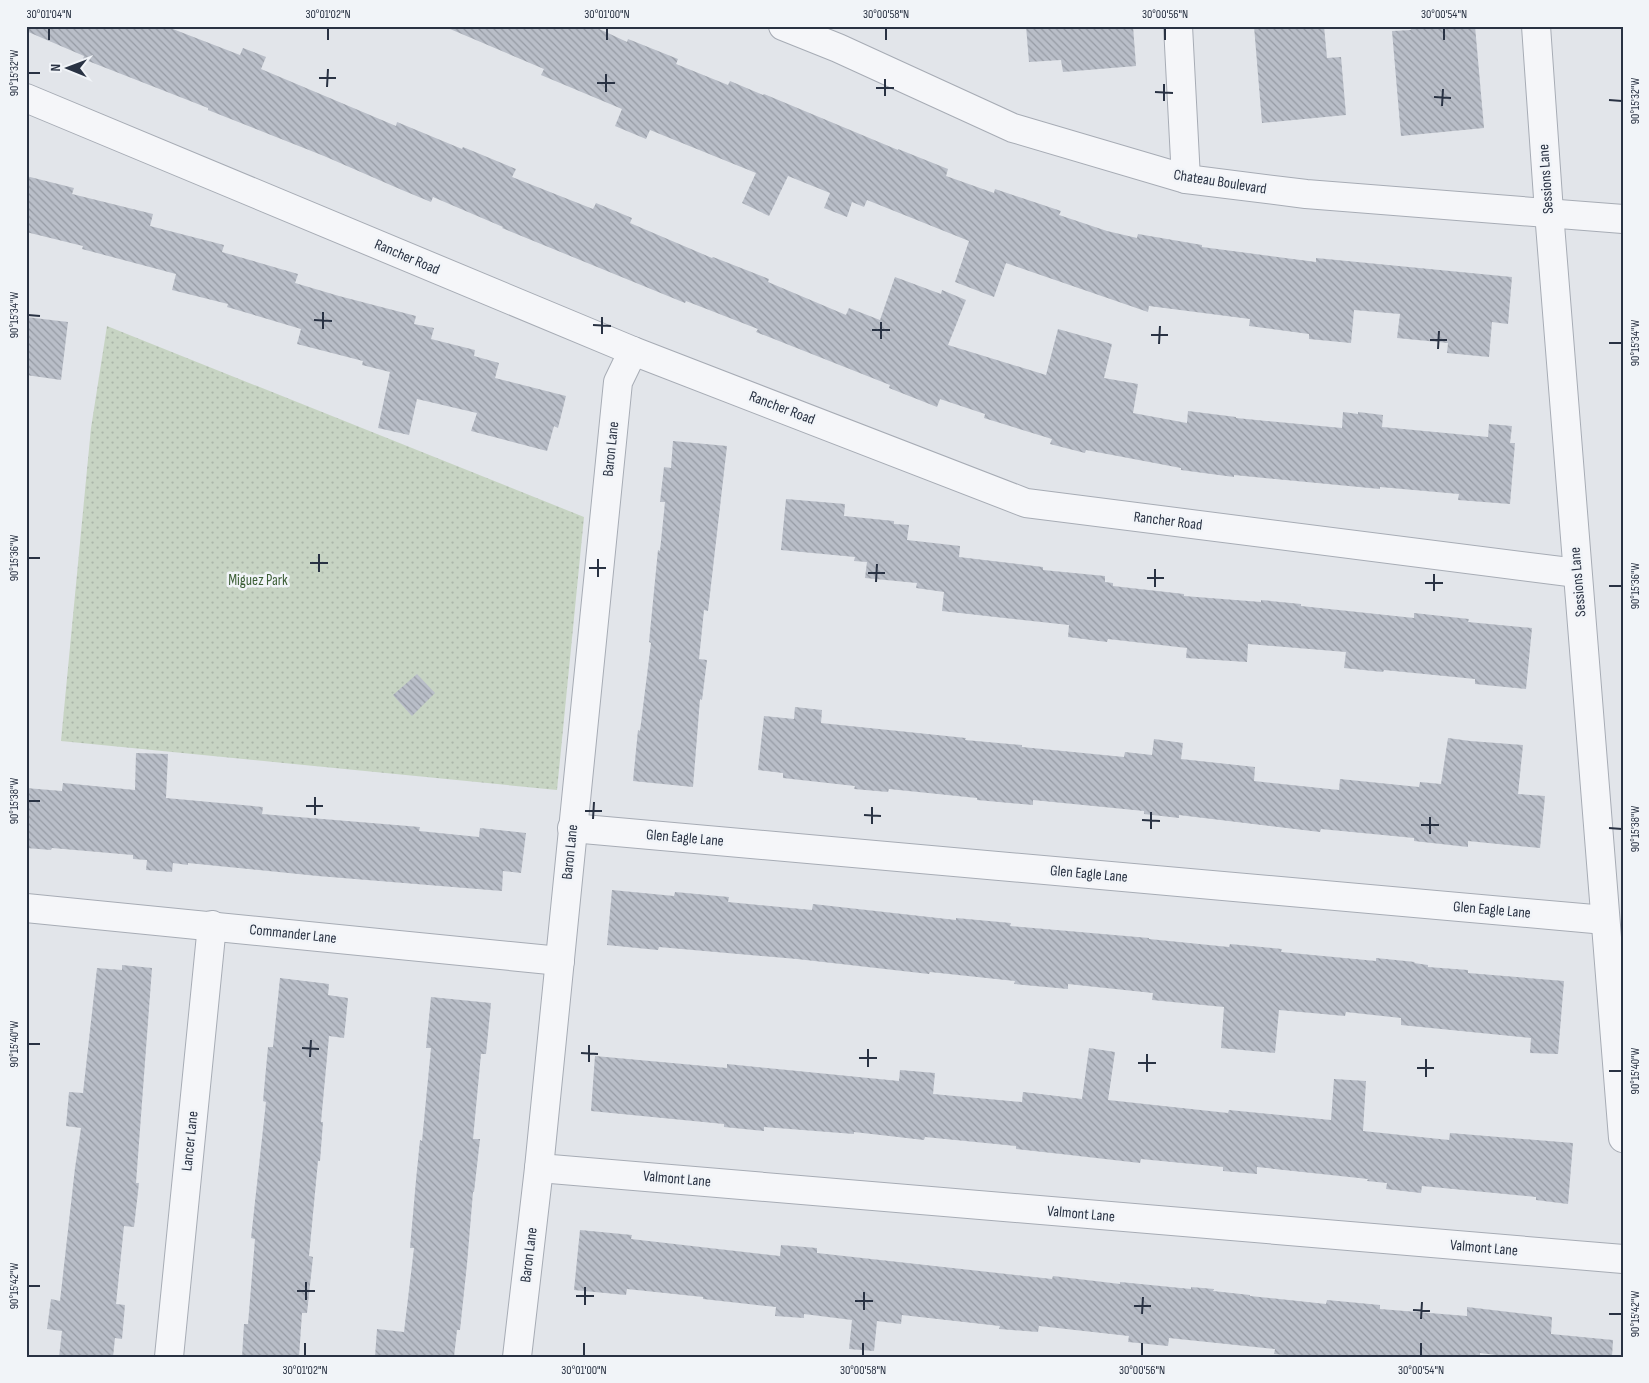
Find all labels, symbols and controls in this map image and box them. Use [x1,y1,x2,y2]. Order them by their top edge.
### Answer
text: 30°01'04"N [26,7,72,22]
text: 30°01'02"N [305,7,351,22]
text: 30°01'00"N [584,7,630,22]
text: 30°00'58"N [863,7,909,22]
text: 30°00'56"N [1142,7,1188,22]
text: 30°00'54"N [1421,7,1467,22]
north arrow [42,42,92,92]
text: 90°15'32"W [7,50,22,96]
text: N [47,64,64,72]
text: 90°15'32"W [1628,78,1643,124]
street label: Sessions Lane [1534,143,1558,215]
street label: Chateau Boulevard [1172,165,1268,199]
street label: Rancher Road [372,235,442,279]
text: 90°15'34"W [7,292,22,338]
text: 90°15'34"W [1628,320,1643,366]
street label: Rancher Road [746,387,818,429]
street label: Baron Lane [599,420,623,478]
street label: Rancher Road [1133,507,1203,535]
text: 90°15'36"W [7,534,22,581]
street label: Sessions Lane [1565,546,1591,618]
text: 90°15'36"W [1628,562,1643,609]
park label: Miguez Park [228,571,288,590]
text: 90°15'38"W [7,777,22,824]
text: 90°15'38"W [1628,805,1643,852]
street label: Baron Lane [558,823,582,881]
street label: Glen Eagle Lane [645,825,725,851]
street label: Glen Eagle Lane [1049,861,1129,887]
street label: Glen Eagle Lane [1452,897,1532,923]
street label: Commander Lane [248,920,338,948]
text: 90°15'40"W [7,1020,22,1067]
text: 90°15'40"W [1628,1047,1643,1094]
street label: Lancer Lane [177,1110,203,1172]
street label: Valmont Lane [642,1167,712,1191]
street label: Valmont Lane [1046,1202,1116,1226]
street label: Baron Lane [516,1226,542,1284]
street label: Valmont Lane [1449,1236,1519,1260]
text: 90°15'42"W [7,1263,22,1309]
text: 90°15'42"W [1628,1291,1643,1337]
text: 30°01'02"N [282,1363,328,1378]
text: 30°01'00"N [561,1363,607,1378]
text: 30°00'58"N [840,1363,886,1378]
text: 30°00'56"N [1119,1363,1165,1378]
text: 30°00'54"N [1398,1363,1444,1378]

